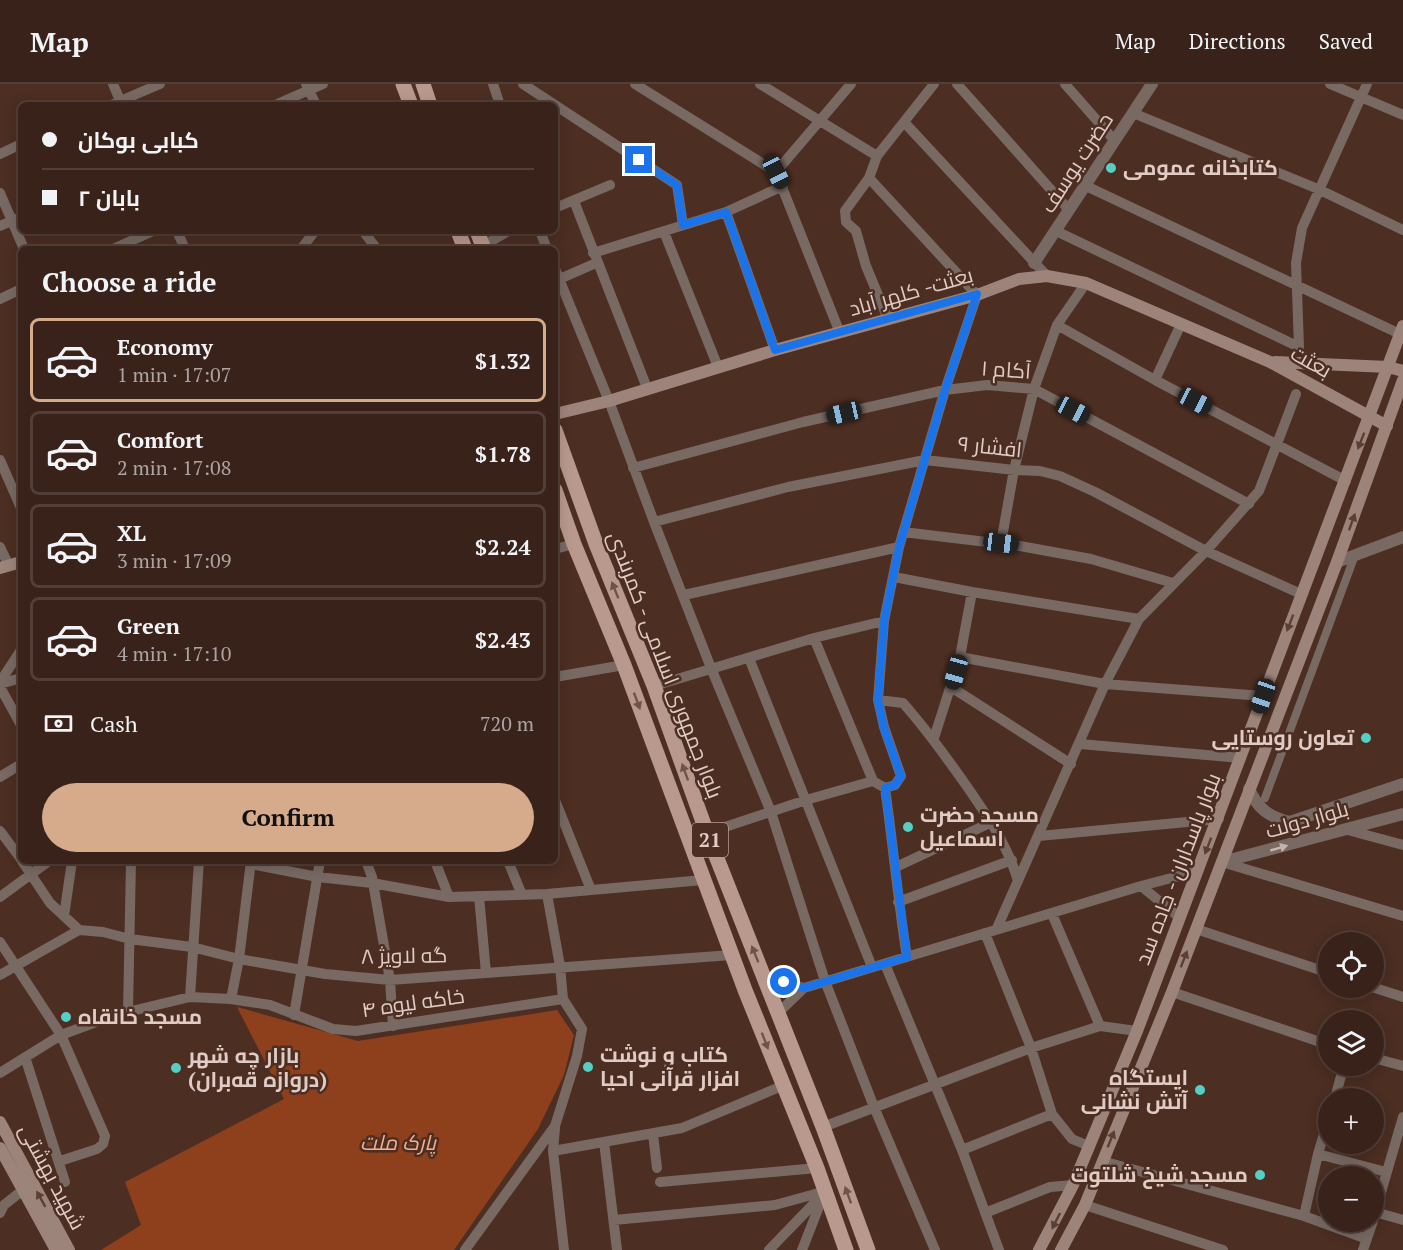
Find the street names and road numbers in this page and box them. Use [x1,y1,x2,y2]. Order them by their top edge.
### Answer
street label: حضرت یوسف [1033,107,1119,218]
street label: بعثت- کلهر آباد [845,260,976,322]
street label: بعثت [1286,339,1337,384]
street label: آکام ۱ [980,353,1032,386]
street label: افشار ۹ [957,429,1023,463]
street label: بلوار جمهوری اسلامی - کمربندی [602,527,730,802]
street label: بلوار پاسداران - جاده سد [1128,769,1227,969]
street label: بلوار دولت [1262,794,1351,844]
road number: 21 [692,823,728,857]
street label: گه لاویژ ۸ [360,940,447,970]
street label: خاکه لیوه ۴ [360,981,466,1023]
street label: شهید بهشتی [13,1119,92,1234]

